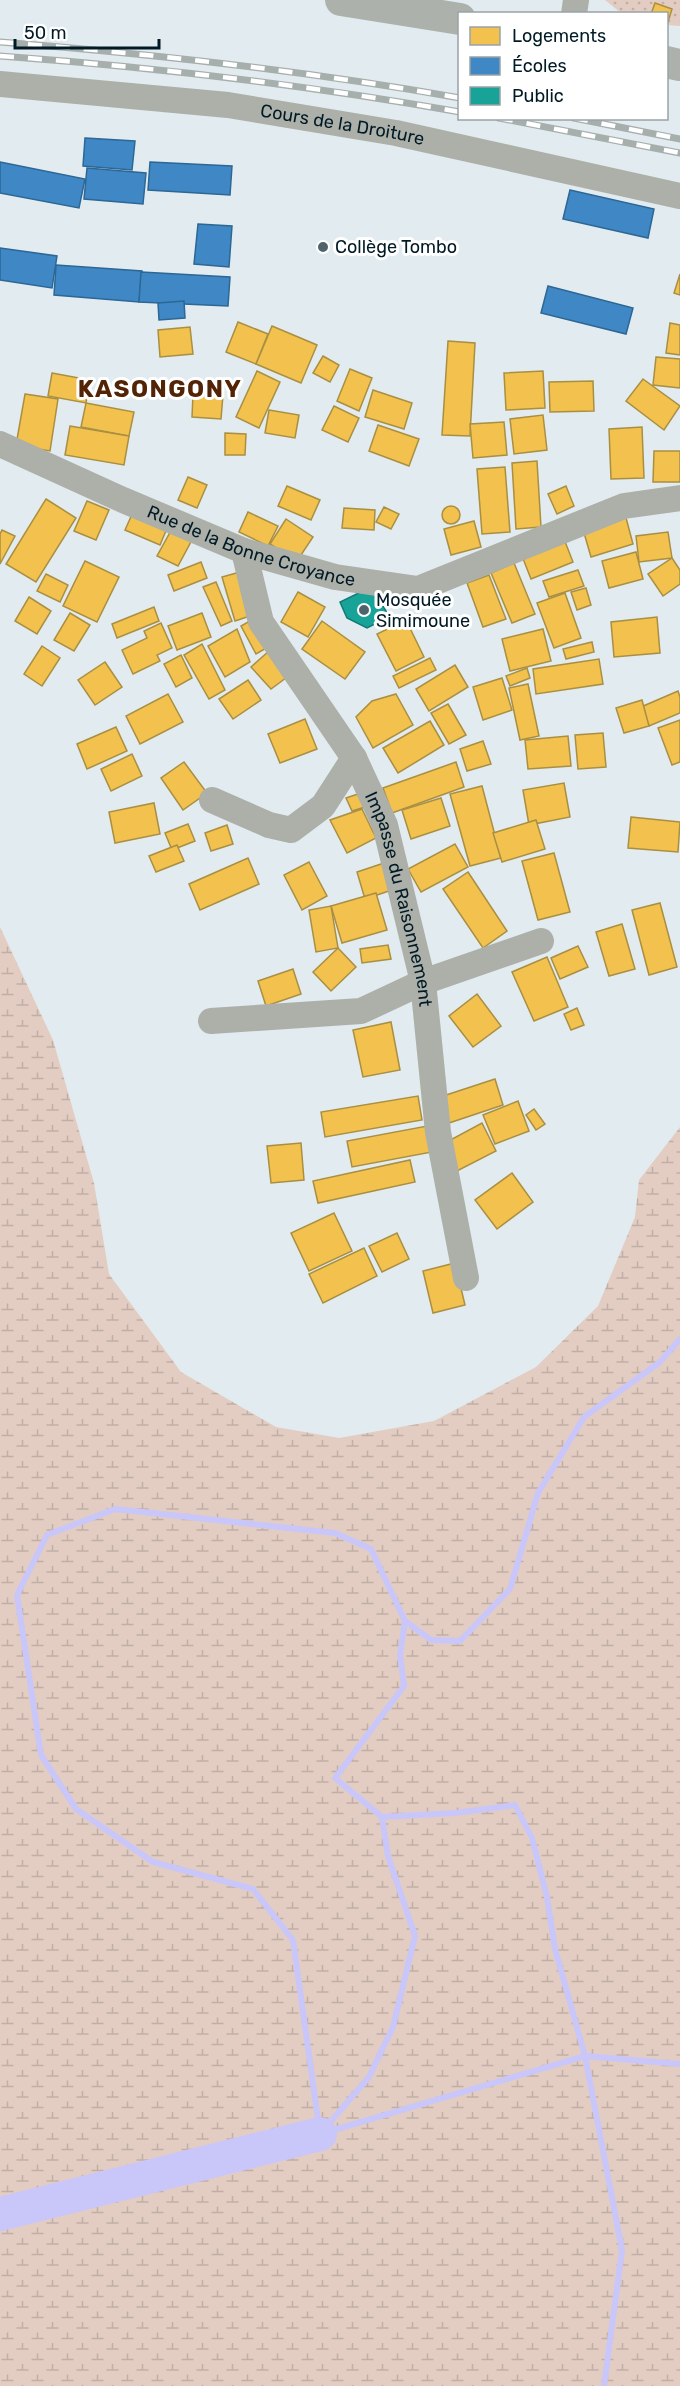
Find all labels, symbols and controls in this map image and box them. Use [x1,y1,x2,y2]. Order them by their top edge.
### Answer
scale bar [15,12,159,50]
legend [458,12,668,120]
text: 50 m [24,22,67,44]
text: Logements [512,25,606,47]
text: Écoles [512,55,567,77]
text: Public [512,85,564,107]
street label: Cours de la Droiture [259,100,426,150]
place label: Collège Tombo [335,236,457,258]
marker: Collège Tombo [316,240,330,254]
district label: KASONGONY [78,375,242,403]
street label: Rue de la Bonne Croyance [144,500,357,591]
place label: Mosquée Simimoune [376,589,470,632]
marker: Mosquée Simimoune [357,603,371,617]
street label: Impasse du Raisonnement [360,788,436,1008]

